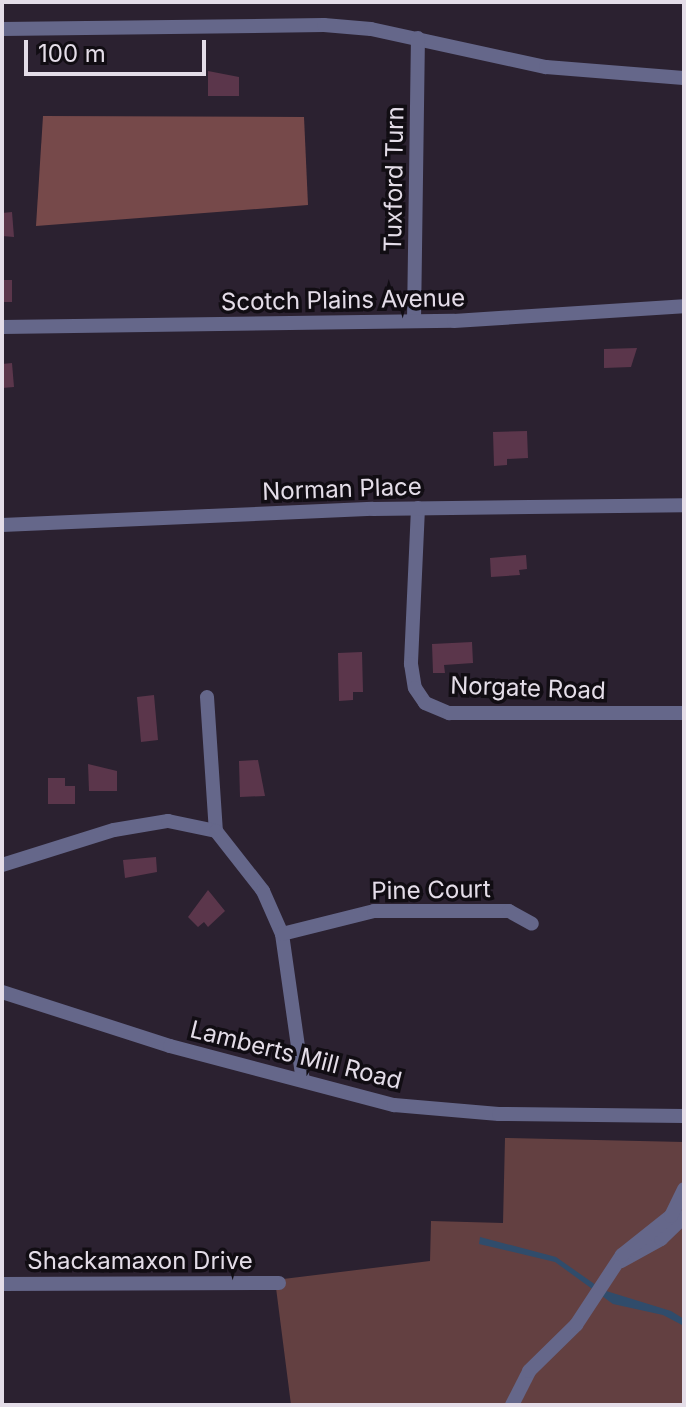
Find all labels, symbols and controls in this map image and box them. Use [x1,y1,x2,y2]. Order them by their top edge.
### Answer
scale bar [28,24,210,74]
text: 100 m [38,39,106,68]
street label: Tuxford Turn [378,106,410,252]
street label: Scotch Plains Avenue [221,283,465,317]
street label: Norman Place [262,472,422,506]
street label: Norgate Road [450,671,606,705]
street label: Pine Court [371,875,491,905]
street label: Lamberts Mill Road [187,1015,405,1095]
street label: Shackamaxon Drive [27,1247,253,1275]

